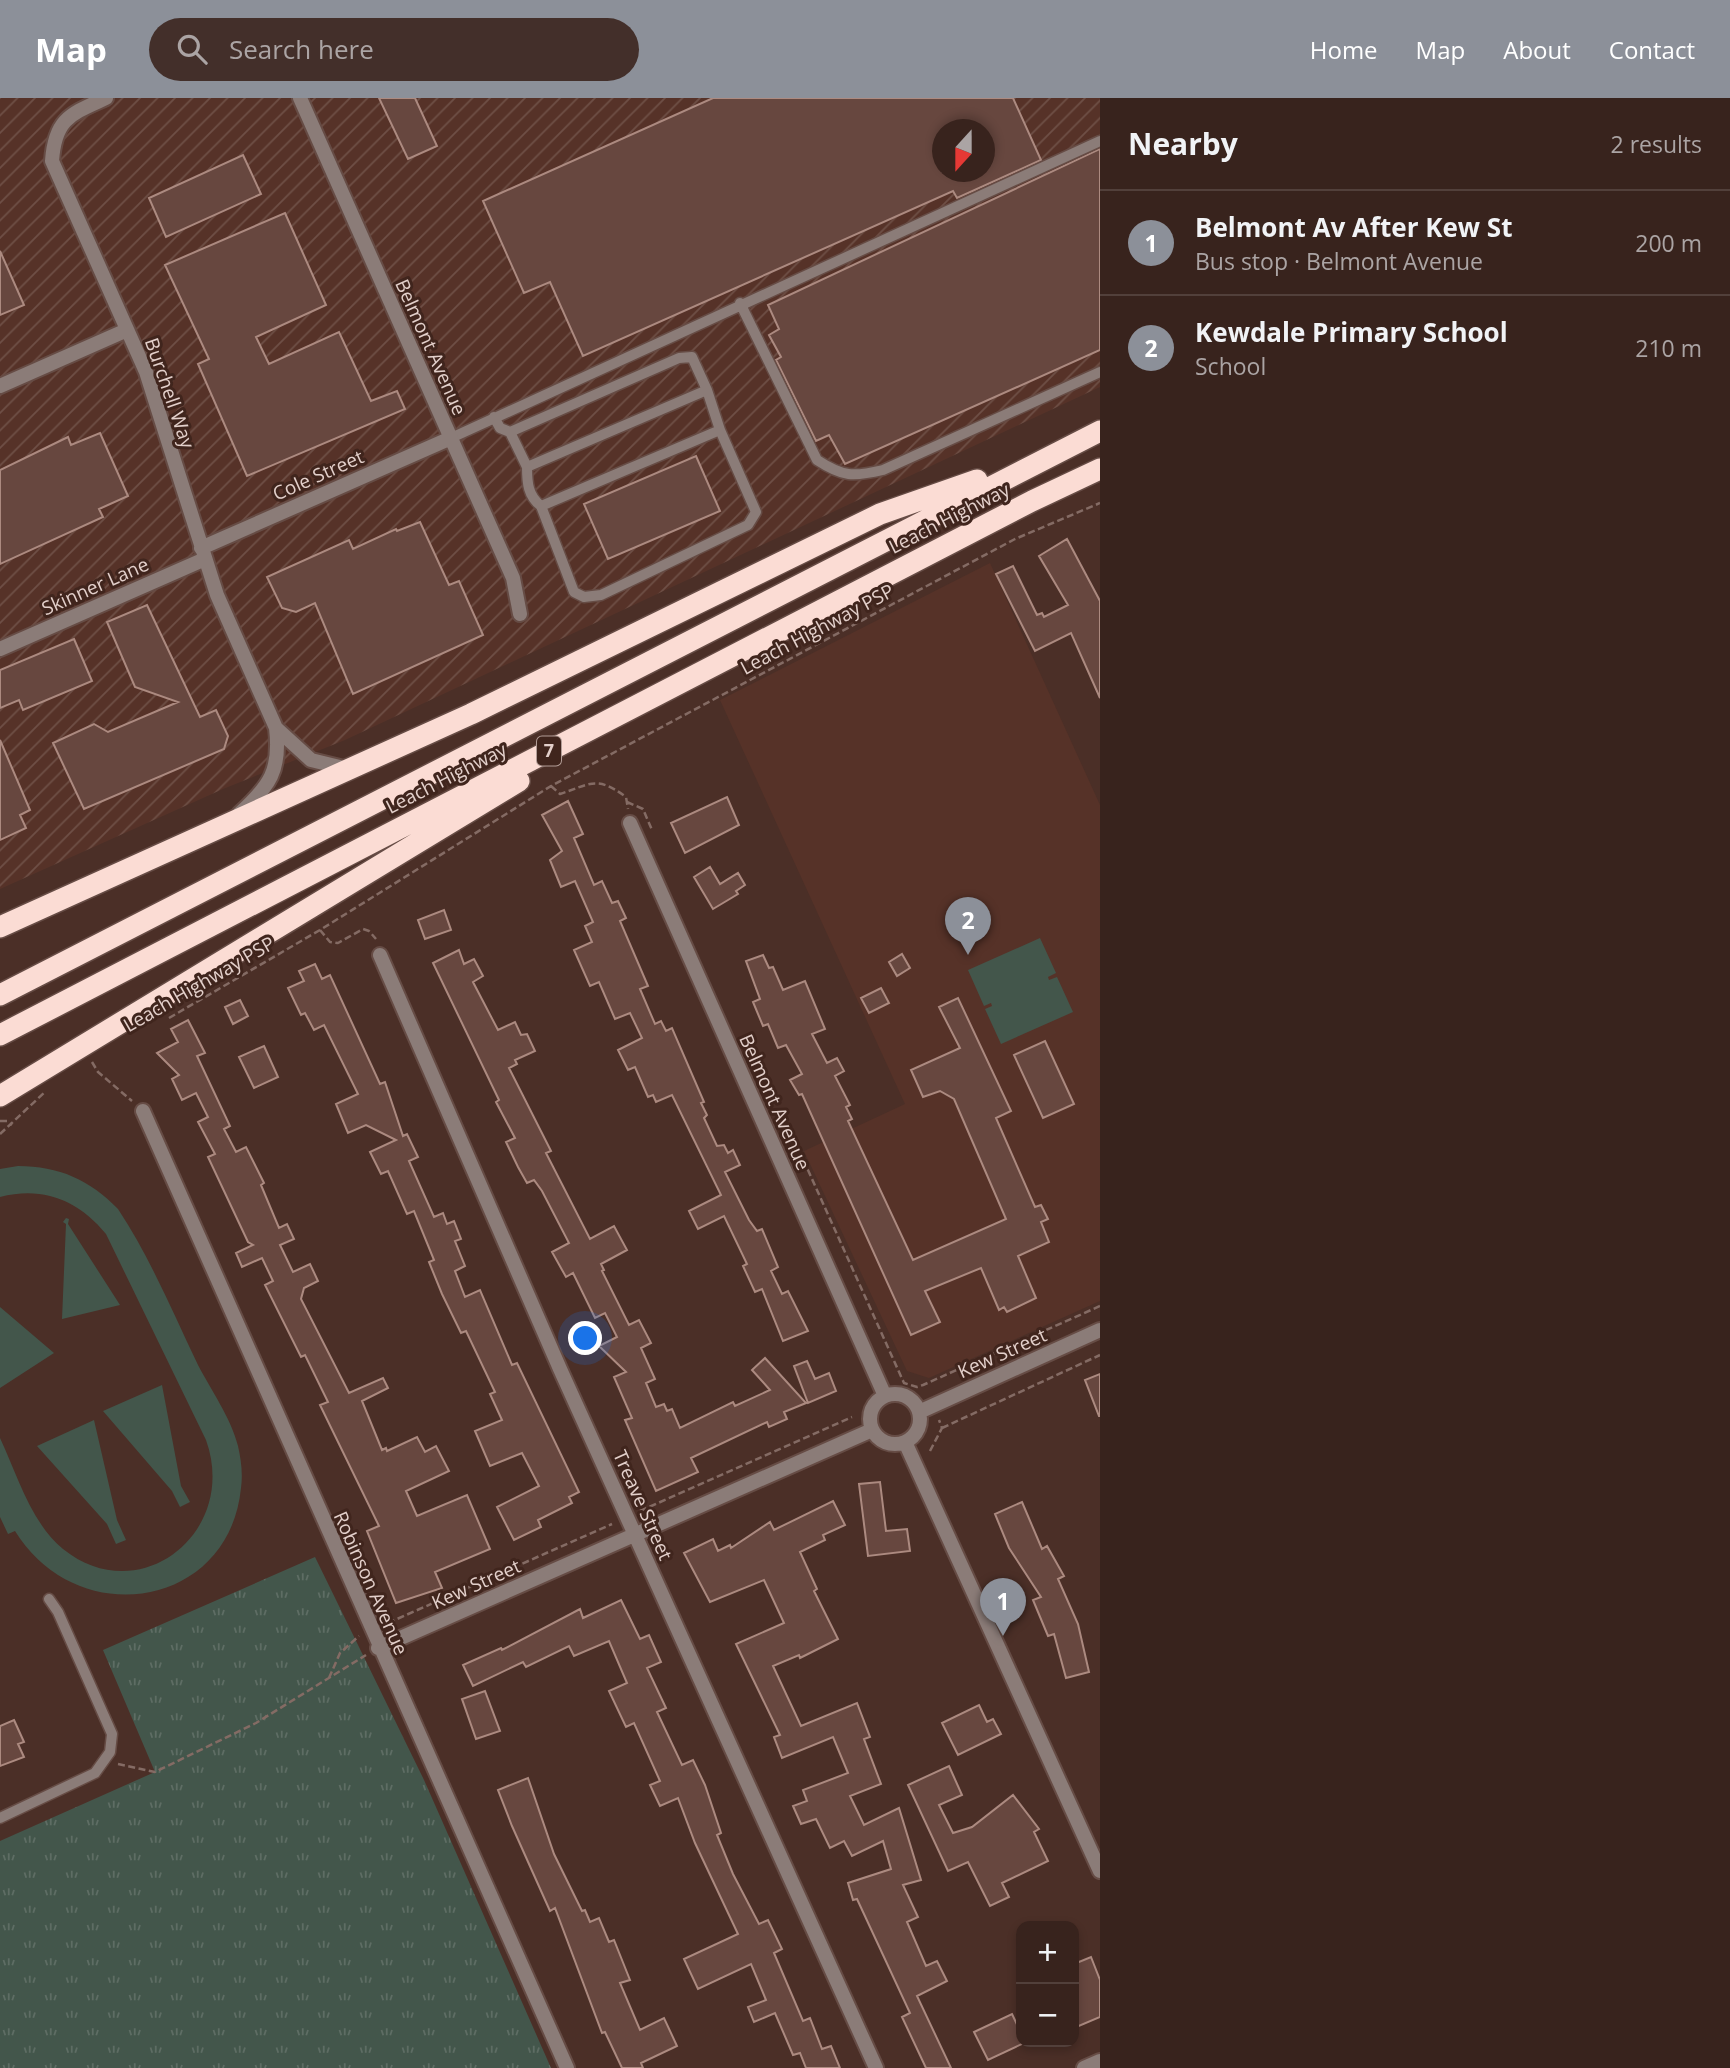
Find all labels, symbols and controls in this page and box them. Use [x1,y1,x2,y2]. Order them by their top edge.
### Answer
search box [149,18,639,81]
text: Map [35,27,107,72]
icon: search [173,30,211,68]
text: Search here [229,31,374,67]
text: Home [1310,33,1378,66]
text: Map [1416,33,1465,66]
text: About [1503,33,1571,66]
text: Contact [1609,33,1695,66]
north arrow [932,119,995,182]
text: Nearby [1128,123,1238,164]
text: 2 results [1611,128,1702,160]
text: Belmont Av After Kew St [1195,209,1512,245]
text: 1 [1144,227,1158,259]
text: 200 m [1635,227,1702,259]
text: Bus stop · Belmont Avenue [1195,245,1483,277]
street label: Belmont Avenue [389,275,473,419]
text: Kewdale Primary School [1195,314,1508,350]
text: 2 [1144,332,1158,364]
text: 210 m [1635,332,1702,364]
street label: Burchell Way [139,334,201,452]
text: School [1195,350,1266,382]
street label: Cole Street [268,443,368,507]
street label: Leach Highway [884,476,1014,560]
street label: Skinner Lane [37,551,153,621]
street label: Leach Highway PSP [736,577,898,681]
street label: Leach Highway [381,736,511,820]
road number: 7 [537,736,561,766]
pin: 2 [945,897,991,955]
street label: Leach Highway PSP [119,930,279,1038]
street label: Belmont Avenue [733,1030,817,1174]
your location [568,1321,602,1355]
street label: Kew Street [953,1322,1051,1384]
street label: Treave Street [607,1446,679,1564]
street label: Robinson Avenue [328,1507,414,1659]
street label: Kew Street [427,1553,525,1615]
pin: 1 [980,1578,1026,1636]
map controls [1016,1921,1079,2047]
button: + [1016,1921,1079,1984]
button: − [1016,1984,1079,2047]

